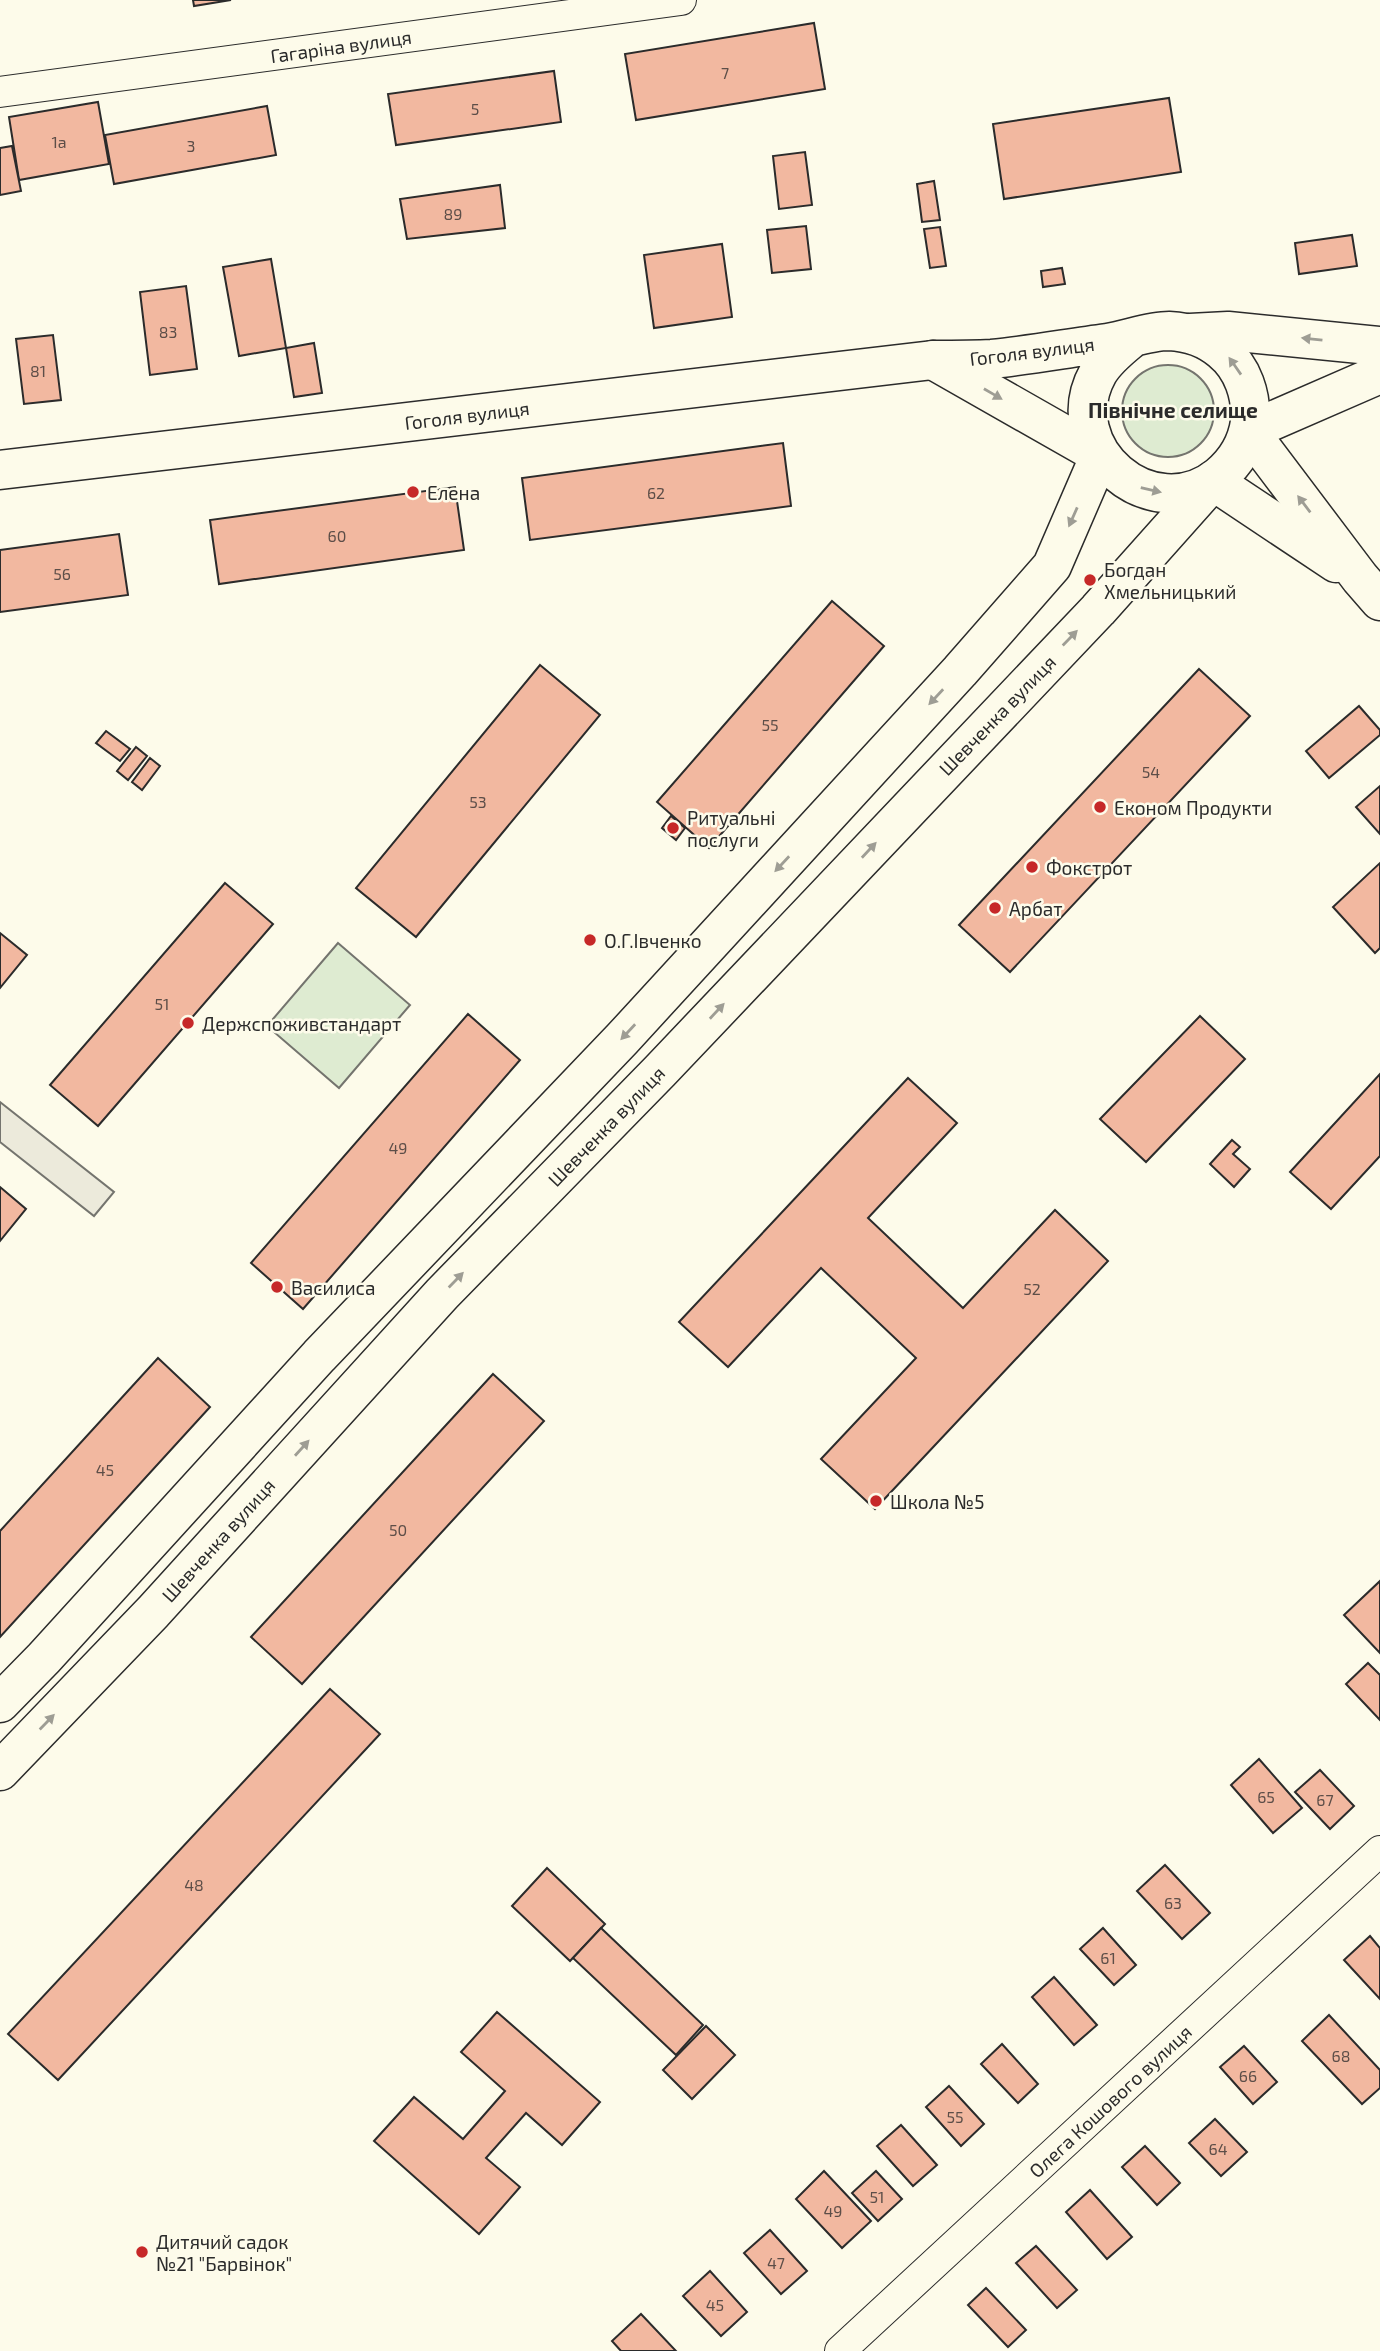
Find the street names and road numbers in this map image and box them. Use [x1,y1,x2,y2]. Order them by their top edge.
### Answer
street label: Гагаріна вулиця [269,25,413,68]
street label: Гоголя вулиця [968,332,1096,371]
street label: Гоголя вулиця [403,396,531,435]
street label: Шевченка вулиця [934,650,1061,781]
street label: Шевченка вулиця [543,1061,670,1192]
street label: Шевченка вулиця [157,1474,280,1607]
street label: Олега Кошового вулиця [1024,2020,1197,2183]

